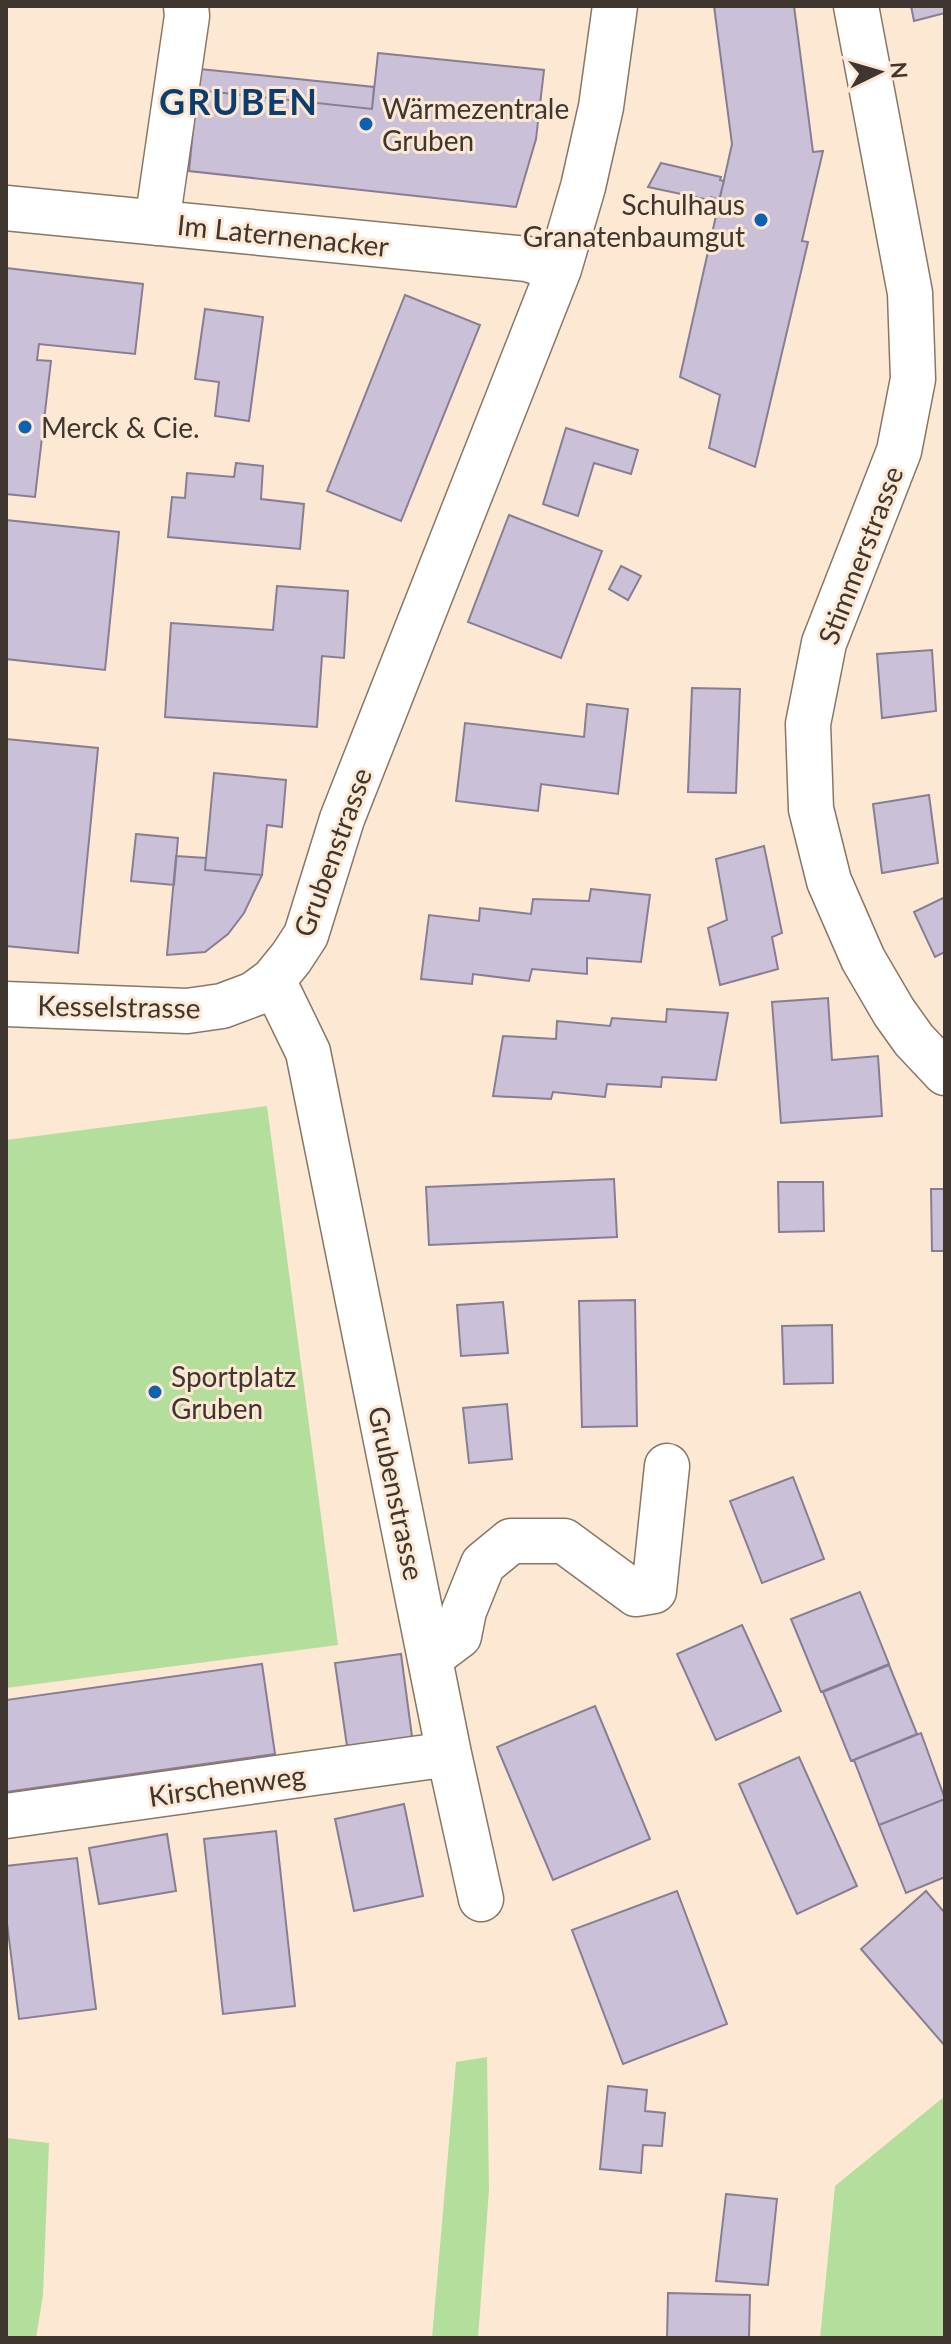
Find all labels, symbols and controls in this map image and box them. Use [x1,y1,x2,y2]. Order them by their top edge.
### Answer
north arrow [839,32,919,112]
text: N [885,61,914,80]
district label: GRUBEN [159,79,319,123]
place label: Wärmezentrale Gruben [382,91,569,157]
marker: Wärmezentrale Gruben [357,115,375,133]
place label: Schulhaus Granatenbaumgut [523,187,745,253]
street label: Im Laternenacker [176,207,390,263]
marker: Schulhaus Granatenbaumgut [752,211,770,229]
place label: Merck & Cie. [41,410,200,444]
marker: Merck & Cie. [16,418,34,436]
street label: Stimmerstrasse [810,461,910,649]
street label: Grubenstrasse [286,763,378,941]
street label: Kesselstrasse [37,988,201,1024]
place label: Sportplatz Gruben [171,1359,296,1425]
marker: Sportplatz Gruben [146,1383,164,1401]
street label: Grubenstrasse [362,1403,432,1583]
street label: Kirschenweg [146,1757,308,1813]

